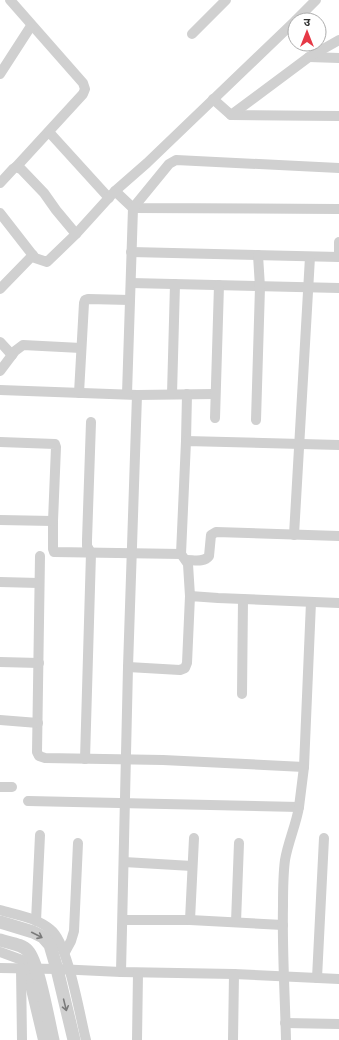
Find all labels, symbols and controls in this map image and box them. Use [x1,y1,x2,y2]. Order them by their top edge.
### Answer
north arrow [287,12,327,52]
text: उ [304,16,311,29]
one-way arrow [31,931,43,939]
one-way arrow [62,998,70,1011]

